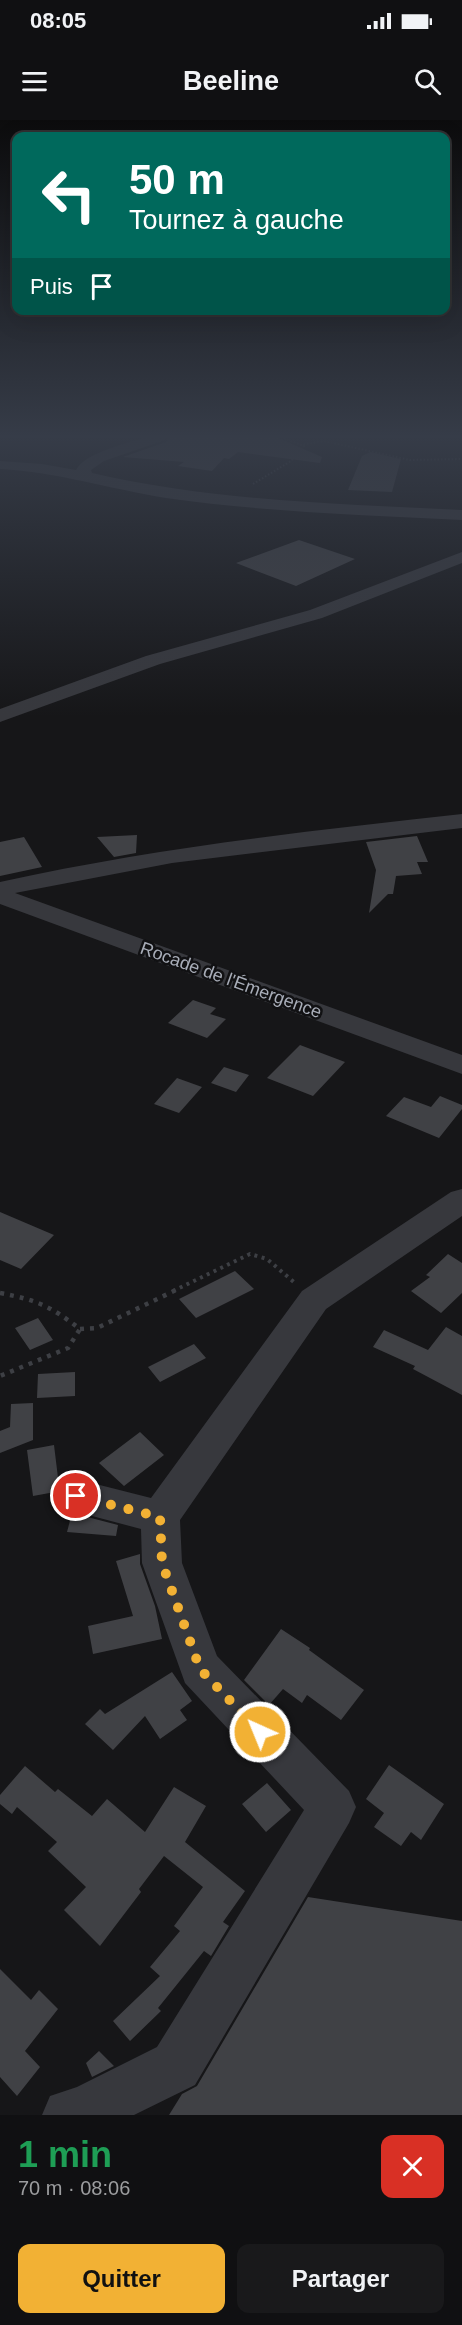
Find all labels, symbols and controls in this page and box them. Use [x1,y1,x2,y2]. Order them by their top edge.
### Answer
text: 08:05 [30,8,86,33]
icon: menu [18,65,51,98]
icon: search [411,65,444,98]
text: Beeline [183,66,279,96]
icon: left [30,156,108,234]
text: 50 m [129,156,225,203]
text: Tournez à gauche [129,205,344,235]
icon: arrive [85,270,118,303]
text: Puis [30,274,73,299]
street label: Rocade de l'Émergence [138,938,324,1022]
pin [50,1470,101,1521]
icon: arrive [59,1479,92,1512]
position arrow [228,1700,292,1764]
text: 1 min [18,2134,112,2175]
button: close [381,2135,444,2198]
text: 70 m · 08:06 [18,2177,130,2199]
button: Quitter [18,2244,225,2313]
button: Partager [237,2244,444,2313]

